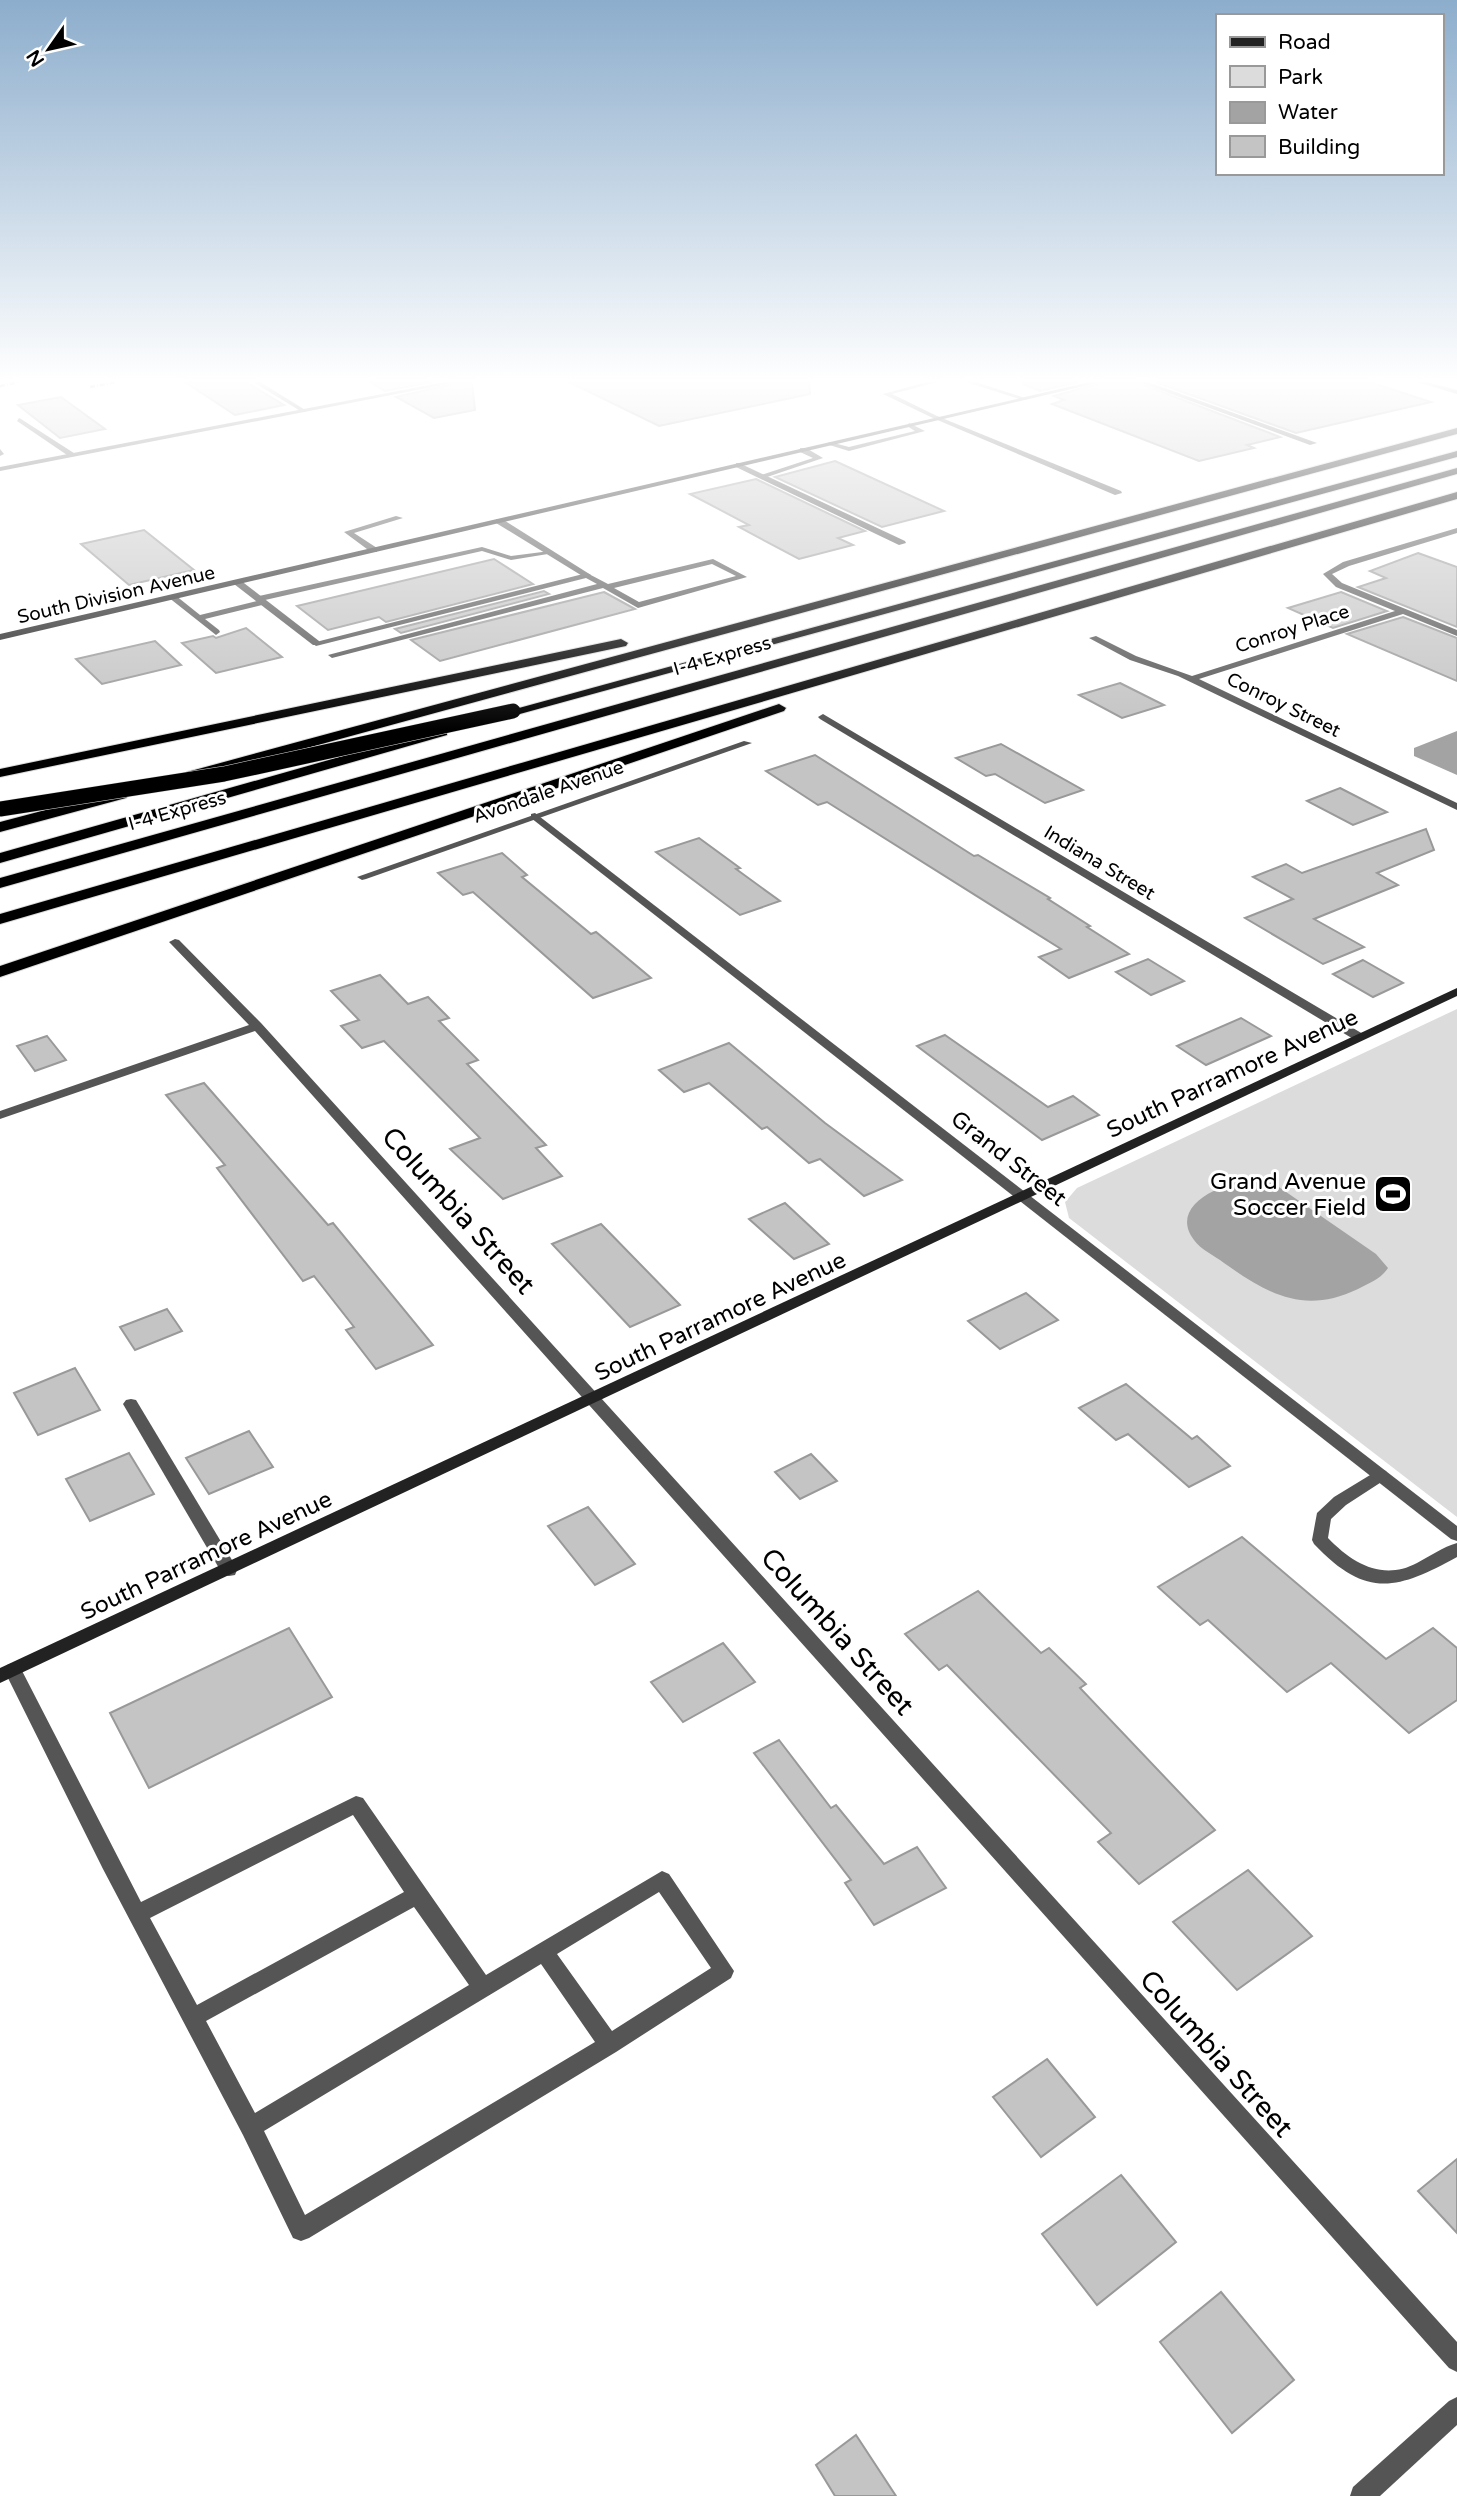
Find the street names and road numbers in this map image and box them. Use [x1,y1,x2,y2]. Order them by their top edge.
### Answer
street label: South Division Avenue [15,562,217,628]
street label: Conroy Place [1233,600,1352,658]
street label: I-4 Express [671,632,774,680]
street label: Conroy Street [1223,668,1344,742]
street label: Avondale Avenue [470,756,626,828]
street label: I-4 Express [126,787,229,835]
street label: Indiana Street [1040,821,1159,905]
street label: South Parramore Avenue [1102,1003,1363,1145]
street label: Grand Street [945,1105,1072,1213]
street label: Columbia Street [374,1120,543,1302]
street label: South Parramore Avenue [590,1246,851,1388]
street label: South Parramore Avenue [76,1485,337,1627]
street label: Columbia Street [753,1541,922,1723]
street label: Columbia Street [1132,1963,1301,2145]

